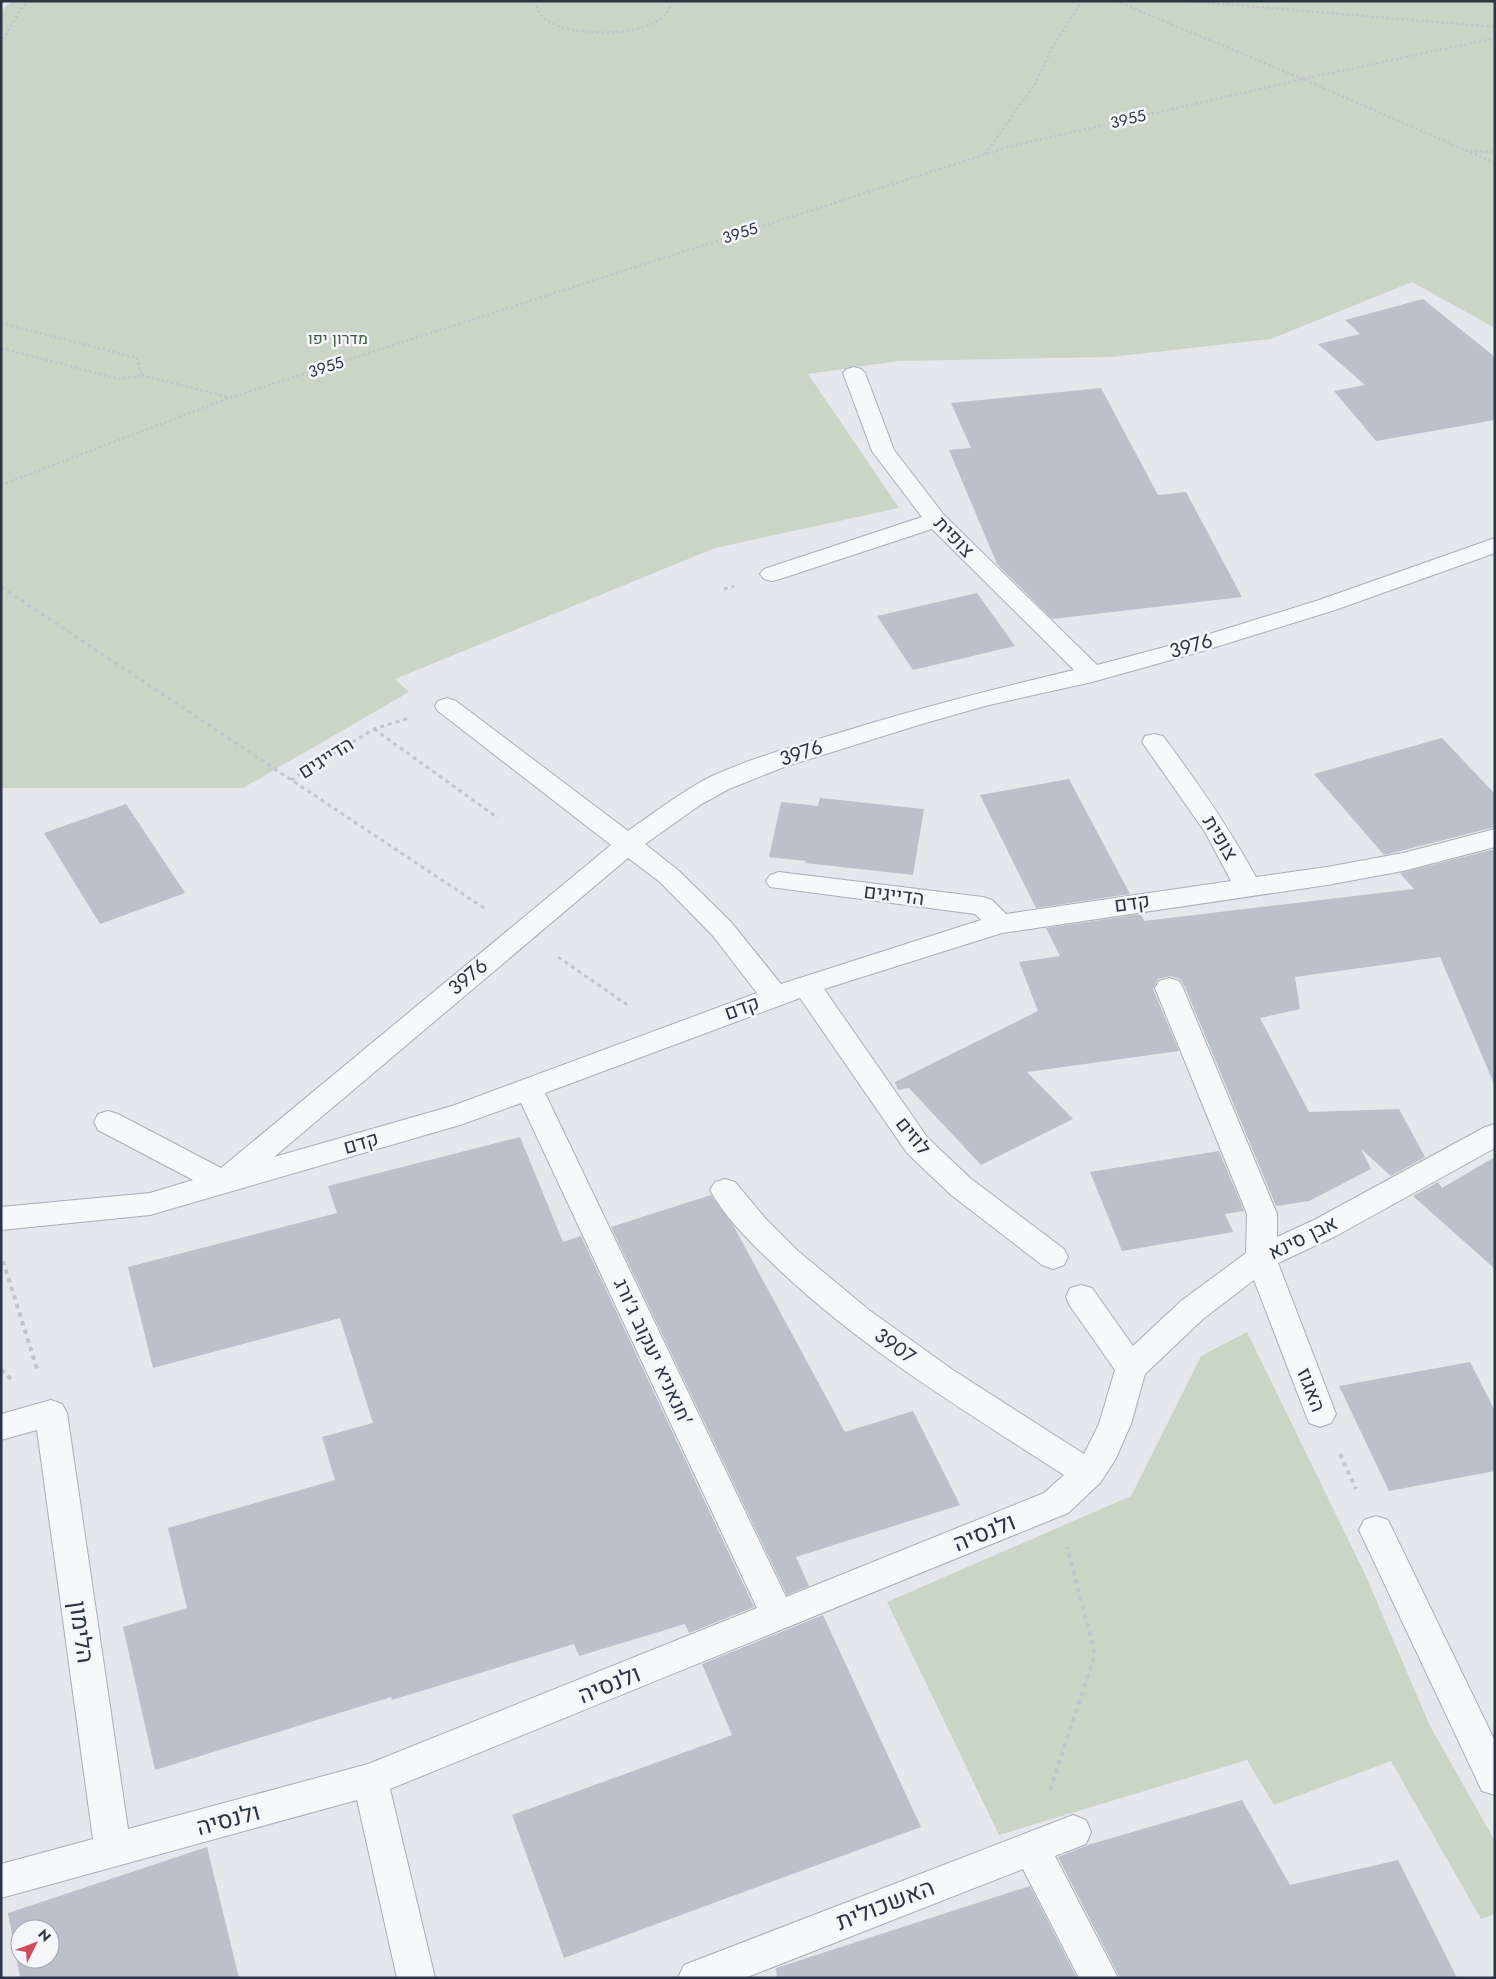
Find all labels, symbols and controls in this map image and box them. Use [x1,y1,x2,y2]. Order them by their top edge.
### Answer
street label: 3955 [1108,104,1148,134]
street label: 3955 [719,216,761,250]
park label: מדרון יפו [308,327,368,350]
street label: 3955 [305,350,347,384]
street label: צופית [927,510,981,564]
street label: 3976 [1166,626,1216,666]
street label: הדייגים [293,730,359,786]
street label: 3976 [776,732,826,774]
street label: צופית [1195,810,1245,866]
street label: הדייגים [862,877,926,913]
street label: קדם [1112,886,1152,920]
street label: 3976 [442,952,494,1002]
street label: קדם [720,988,764,1028]
street label: לוזים [889,1111,937,1161]
street label: קדם [340,1124,382,1162]
street label: אבן סינא [1263,1209,1343,1267]
street label: חנאניא יעקוב ג'ורג' [606,1274,700,1430]
street label: 3907 [868,1321,922,1371]
street label: האגוז [1289,1364,1333,1416]
street label: ולנסיה [947,1504,1021,1560]
street label: הלימון [60,1598,104,1666]
street label: ולנסיה [572,1656,646,1712]
street label: ולנסיה [192,1794,264,1844]
street label: האשכולית [831,1869,939,1939]
north arrow [10,1919,60,1969]
text: N [34,1924,56,1946]

